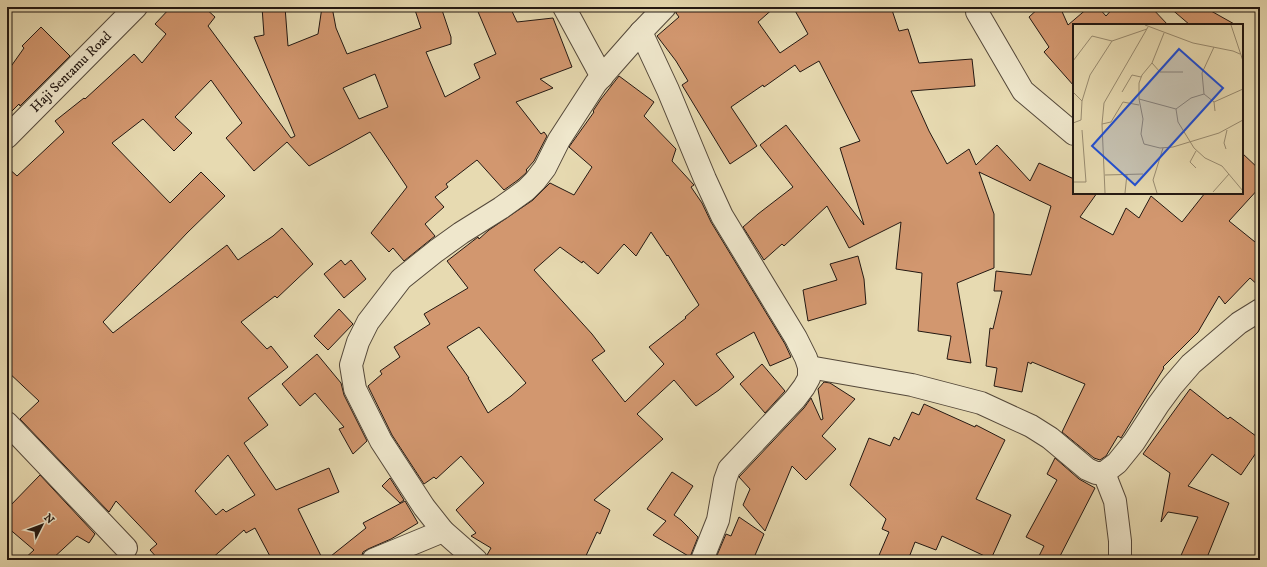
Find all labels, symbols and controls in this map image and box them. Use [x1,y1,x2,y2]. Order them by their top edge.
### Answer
inset map [1073,24,1243,194]
street label: Haji Sentamu Road [27,28,115,116]
north arrow [22,505,62,545]
text: N [40,511,57,527]

